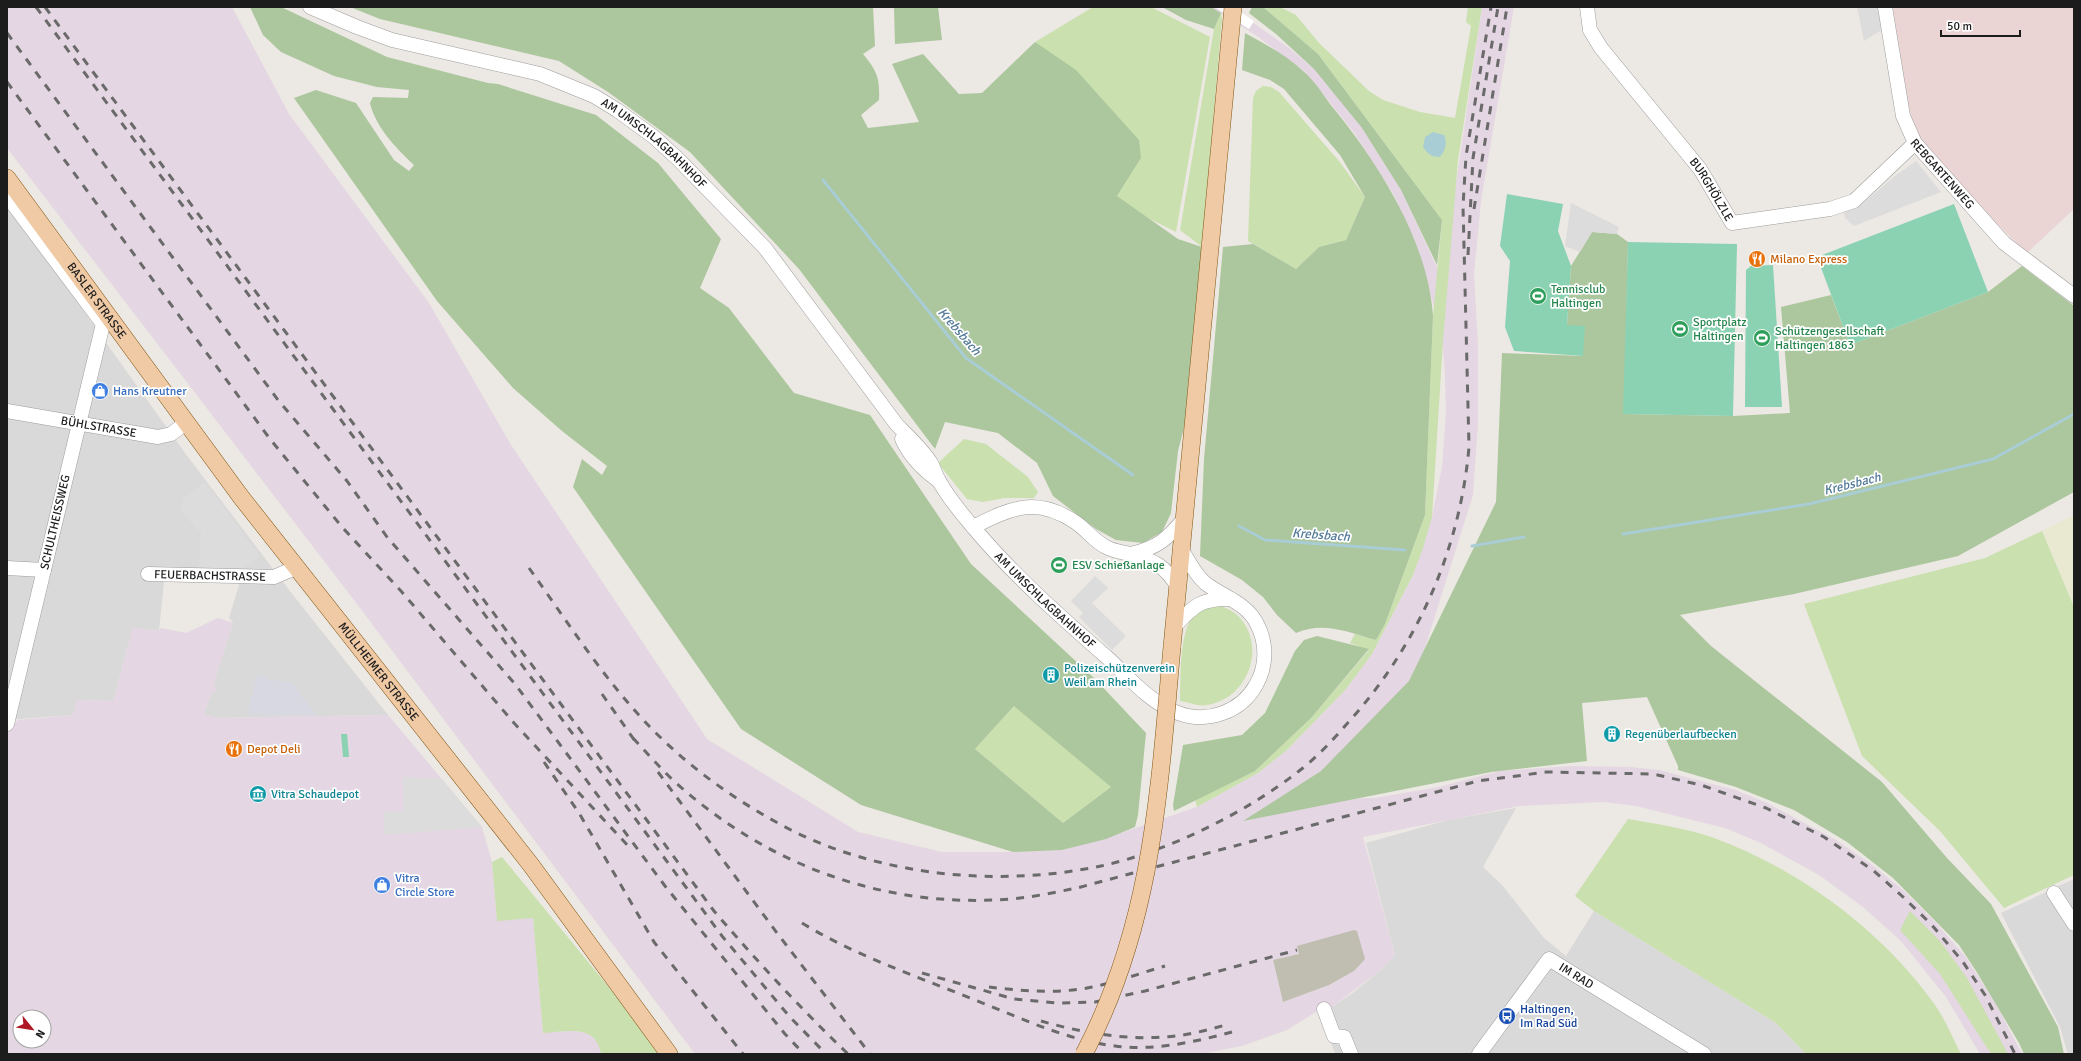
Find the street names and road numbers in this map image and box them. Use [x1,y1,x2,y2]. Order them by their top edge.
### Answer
street label: AM UMSCHLAGBAHNHOF [598,95,710,192]
street label: REBGARTENWEG [1907,136,1977,212]
street label: BURGHÖLZLE [1686,155,1736,224]
street label: BASLER STRASSE [64,260,130,342]
street label: BÜHLSTRASSE [60,413,138,441]
street label: SCHULTHEISSWEG [37,473,74,571]
street label: AM UMSCHLAGBAHNHOF [991,549,1098,652]
street label: FEUERBACHSTRASSE [154,567,266,585]
street label: MÜLLHEIMER STRASSE [335,620,422,725]
street label: IM RAD [1556,960,1596,993]

